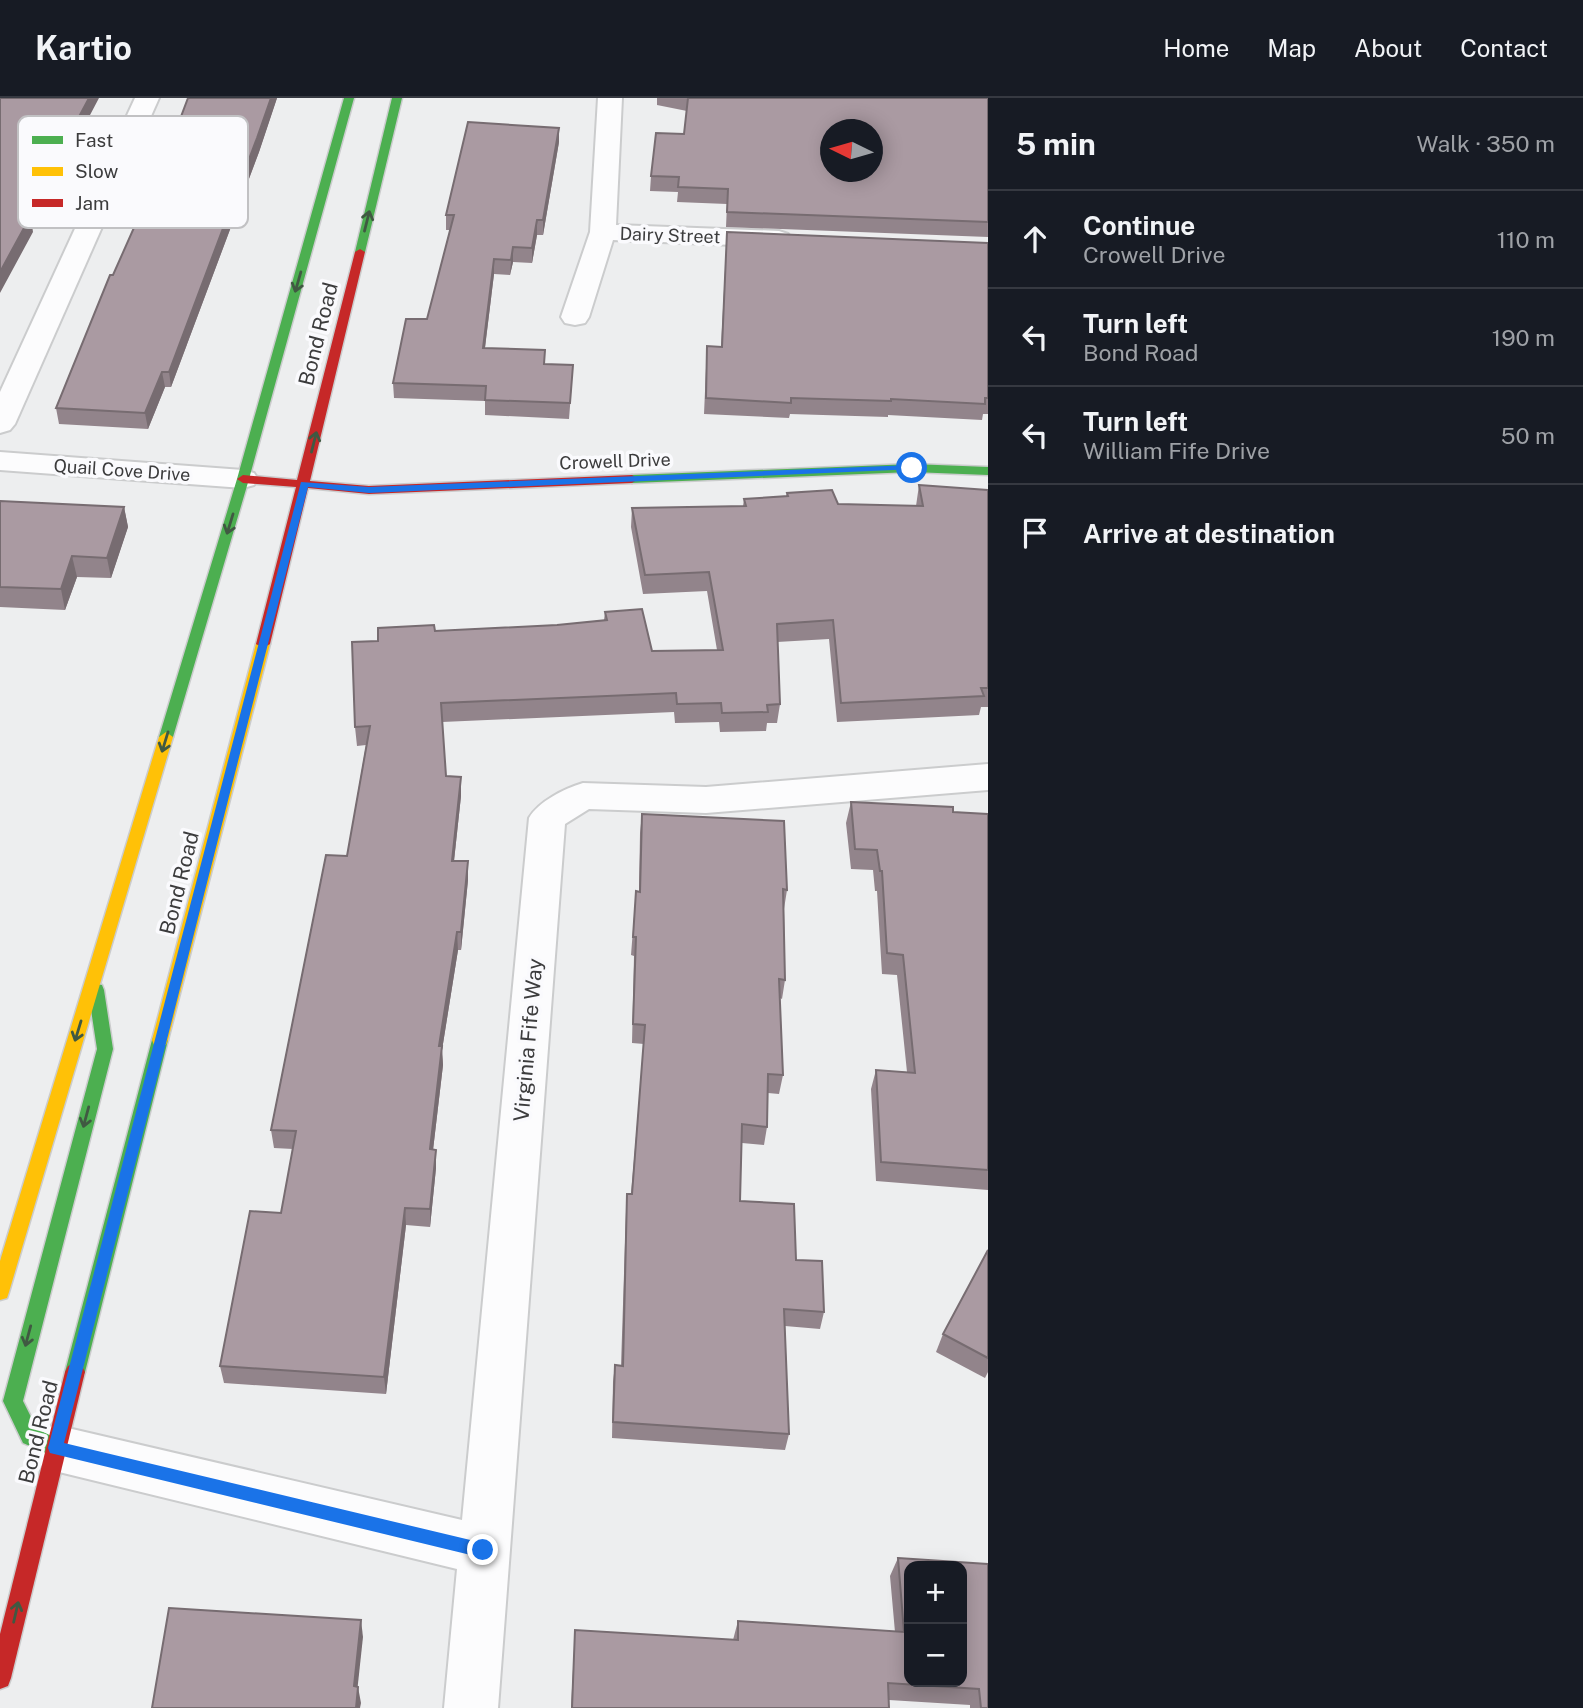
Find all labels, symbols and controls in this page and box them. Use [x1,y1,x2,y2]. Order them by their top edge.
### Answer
text: Kartio [35,29,132,67]
text: Home [1163,34,1229,62]
text: Map [1267,34,1316,62]
text: About [1354,34,1422,62]
text: Contact [1460,34,1548,62]
legend [18,116,248,228]
north arrow [820,119,883,182]
text: 5 min [1016,126,1096,162]
text: Fast [75,129,113,151]
text: Walk · 350 m [1416,130,1555,157]
text: Slow [75,160,119,182]
text: Jam [75,192,109,214]
one-way arrow [361,210,374,233]
text: Continue [1083,210,1195,241]
icon: ahead [1016,220,1054,258]
street label: Dairy Street [619,223,721,247]
text: 110 m [1497,226,1555,253]
text: Crowell Drive [1083,241,1225,268]
one-way arrow [291,270,304,293]
street label: Bond Road [293,280,343,388]
text: Turn left [1083,308,1188,339]
icon: left [1016,318,1054,356]
text: 190 m [1492,324,1555,351]
text: Bond Road [1083,339,1199,366]
text: Turn left [1083,406,1188,437]
icon: left [1016,416,1054,454]
text: 50 m [1501,422,1555,449]
one-way arrow [308,431,321,454]
text: William Fife Drive [1083,437,1270,464]
street label: Crowell Drive [559,449,671,473]
route start [896,452,927,483]
street label: Quail Cove Drive [53,455,191,485]
one-way arrow [222,513,235,535]
icon: arrive [1016,514,1054,552]
text: Arrive at destination [1083,518,1335,549]
one-way arrow [157,731,170,753]
street label: Bond Road [154,829,204,937]
street label: Virginia Fife Way [508,957,548,1123]
one-way arrow [71,1019,84,1041]
one-way arrow [79,1105,92,1127]
one-way arrow [21,1325,34,1347]
street label: Bond Road [13,1378,63,1486]
route end [467,1534,498,1565]
map controls [904,1561,967,1687]
button: + [904,1561,967,1624]
one-way arrow [10,1601,23,1624]
button: − [904,1624,967,1687]

